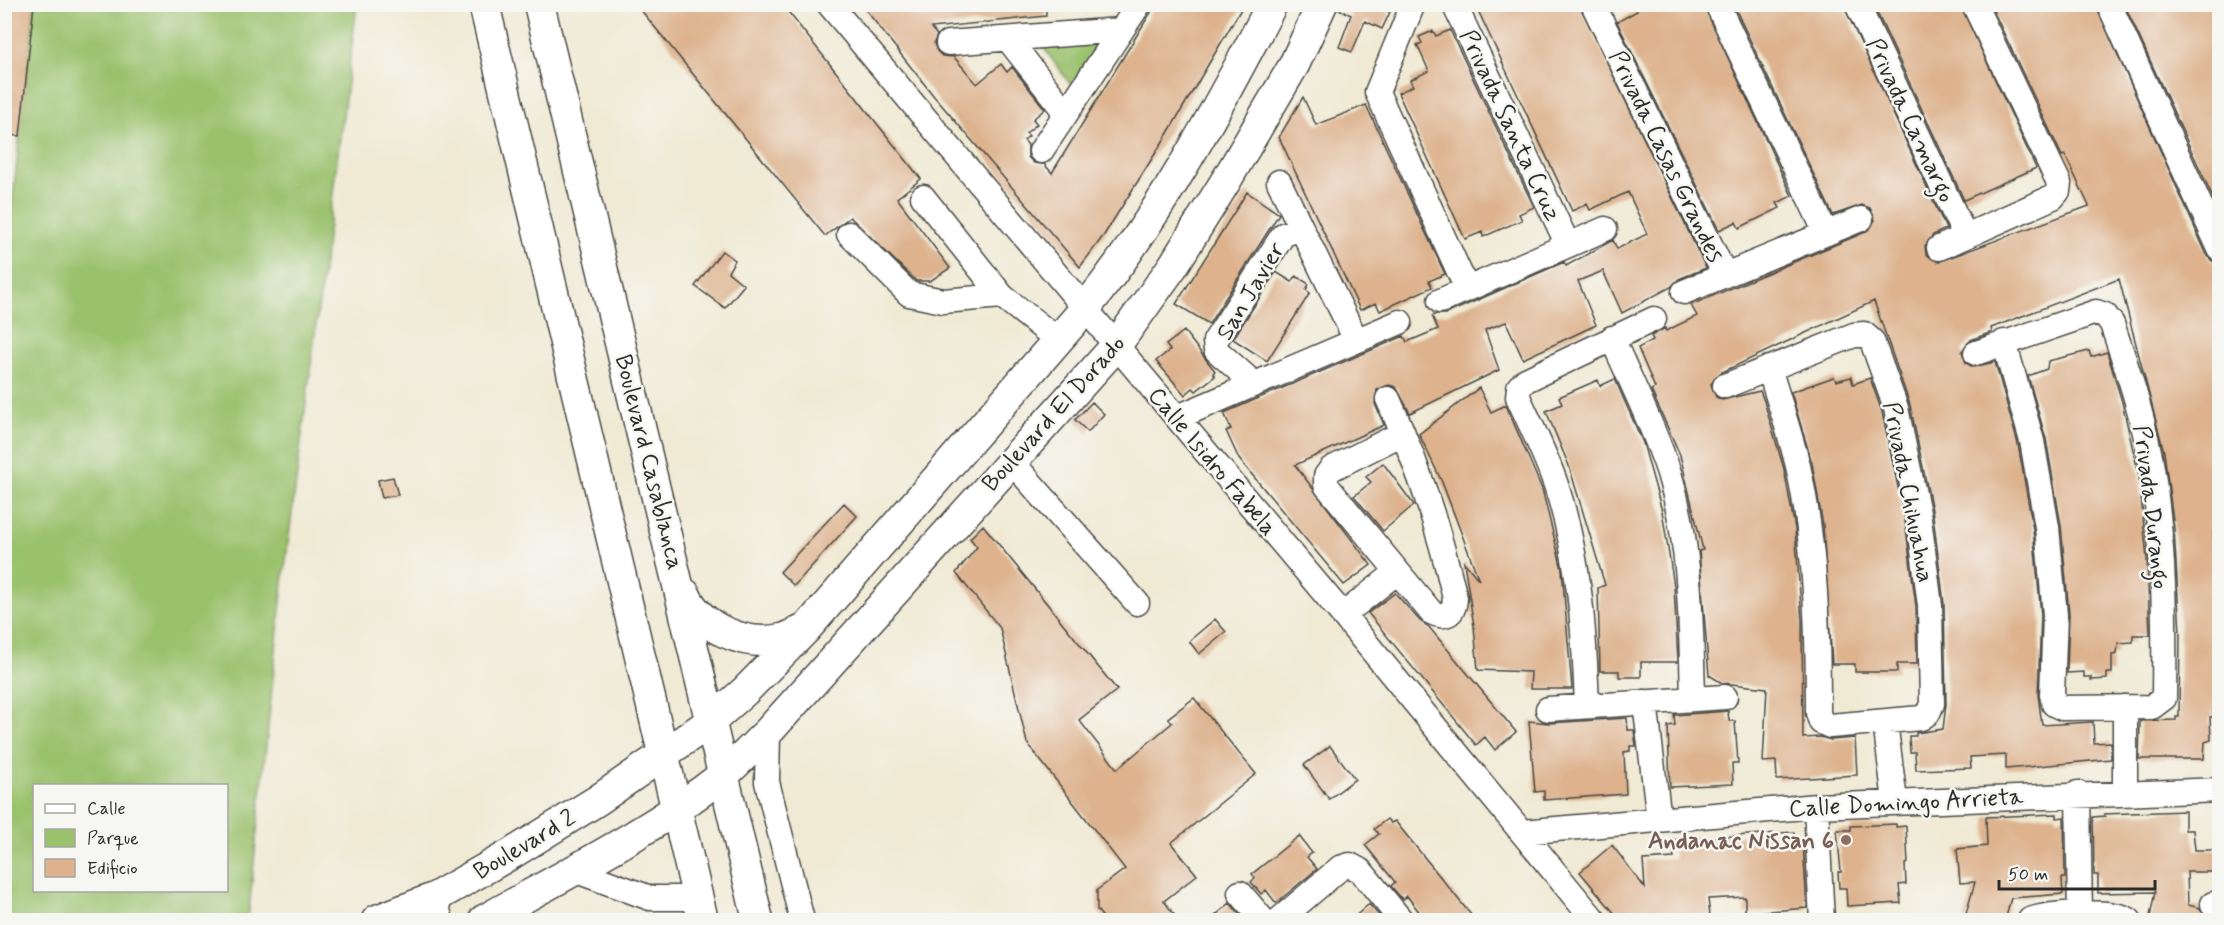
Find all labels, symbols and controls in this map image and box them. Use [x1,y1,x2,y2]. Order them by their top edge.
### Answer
street label: Privada Santa Cruz [1452,25,1568,226]
street label: Privada Camargo [1855,34,1961,209]
street label: Privada Casas Grandes [1601,46,1730,268]
street label: San Javier [1210,237,1293,346]
street label: Boulevard El Dorado [976,329,1133,499]
street label: Boulevard Casablanca [607,352,690,573]
street label: Calle Isidro Fabela [1140,381,1283,543]
street label: Privada Chihuahua [1875,399,1940,585]
street label: Privada Durango [2122,423,2176,591]
street label: Calle Domingo Arrieta [1788,782,2025,825]
legend [33,784,228,892]
text: Calle [87,797,126,821]
street label: Boulevard 2 [468,803,582,888]
place label: Andanac Nissan 6 [1648,826,1834,857]
text: Parque [87,827,139,851]
marker: Andanac Nissan 6 [1839,833,1853,847]
scale bar [1999,853,2155,891]
text: Edificio [87,857,138,881]
text: 50 m [2008,863,2048,887]

